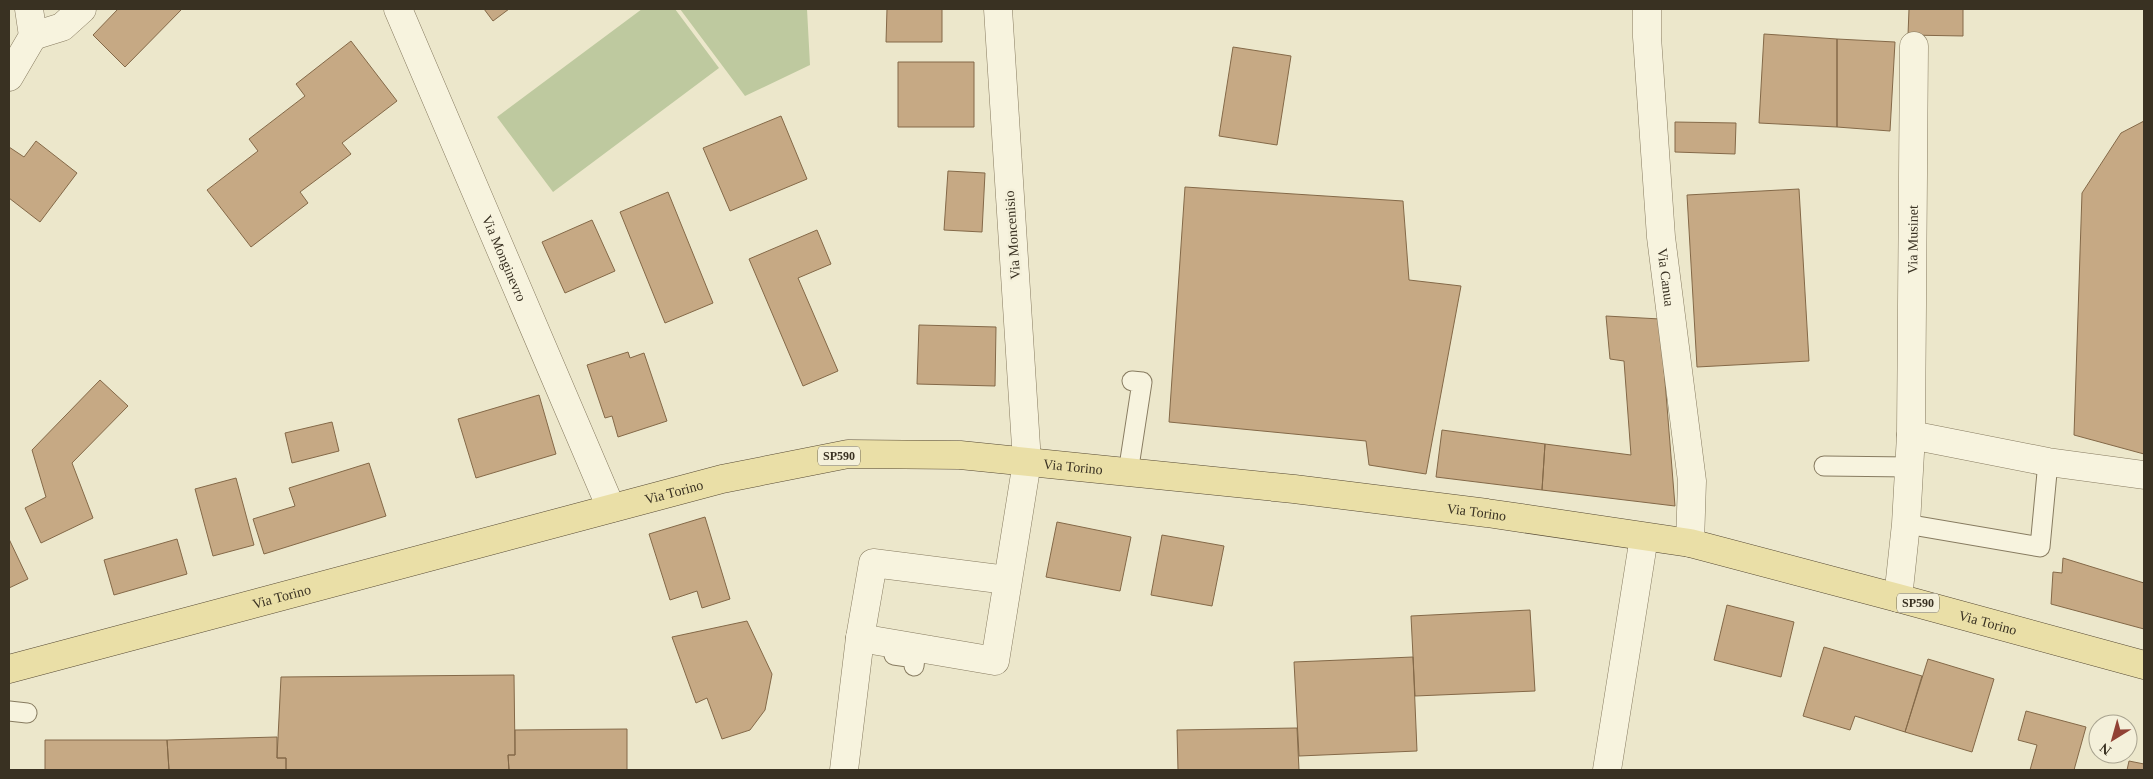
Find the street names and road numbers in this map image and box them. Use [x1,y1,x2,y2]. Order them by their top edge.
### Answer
street label: Via Moncenisio [1002,190,1023,280]
street label: Via Musinet [1905,205,1921,274]
street label: Via Monginevro [479,213,529,304]
street label: Via Canua [1654,247,1677,308]
road number: SP590 [818,446,860,466]
street label: Via Torino [1043,457,1104,477]
street label: Via Torino [643,477,705,507]
street label: Via Torino [1446,501,1507,524]
street label: Via Torino [251,582,312,612]
road number: SP590 [1897,594,1939,612]
street label: Via Torino [1957,608,2018,638]

